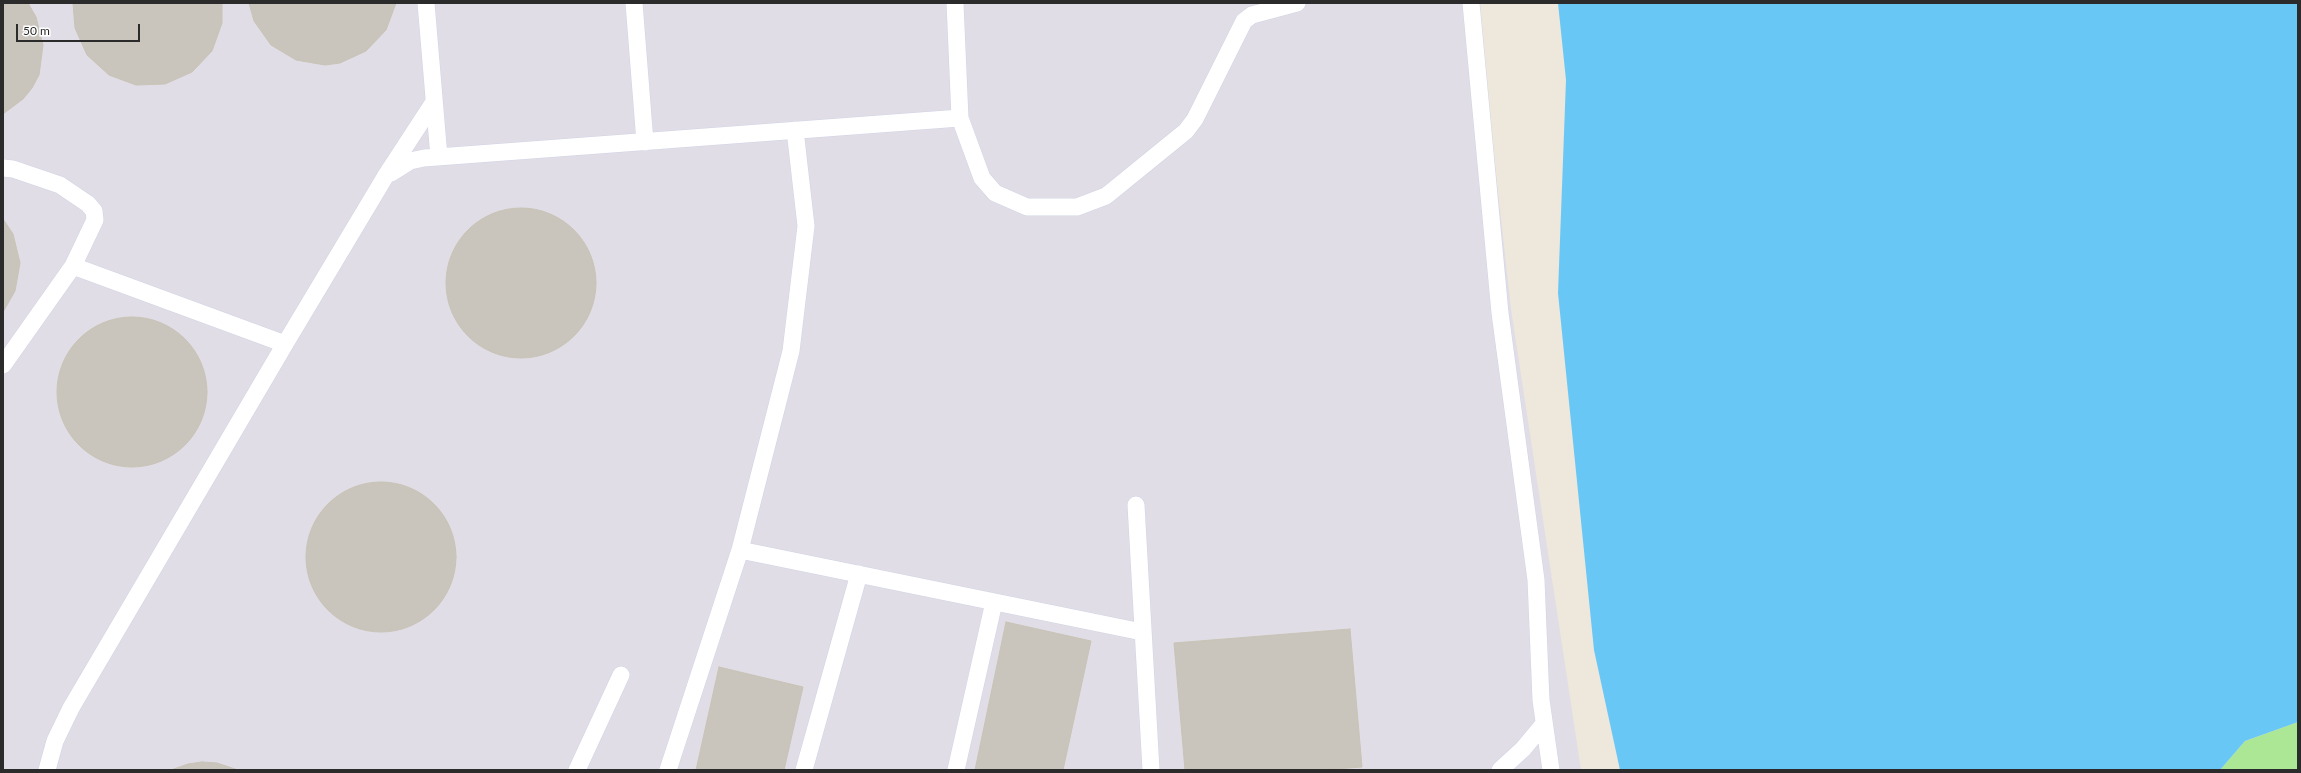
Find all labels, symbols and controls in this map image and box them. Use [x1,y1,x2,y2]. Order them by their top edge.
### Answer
scale bar [18,16,142,42]
text: 50 m [23,23,50,38]

